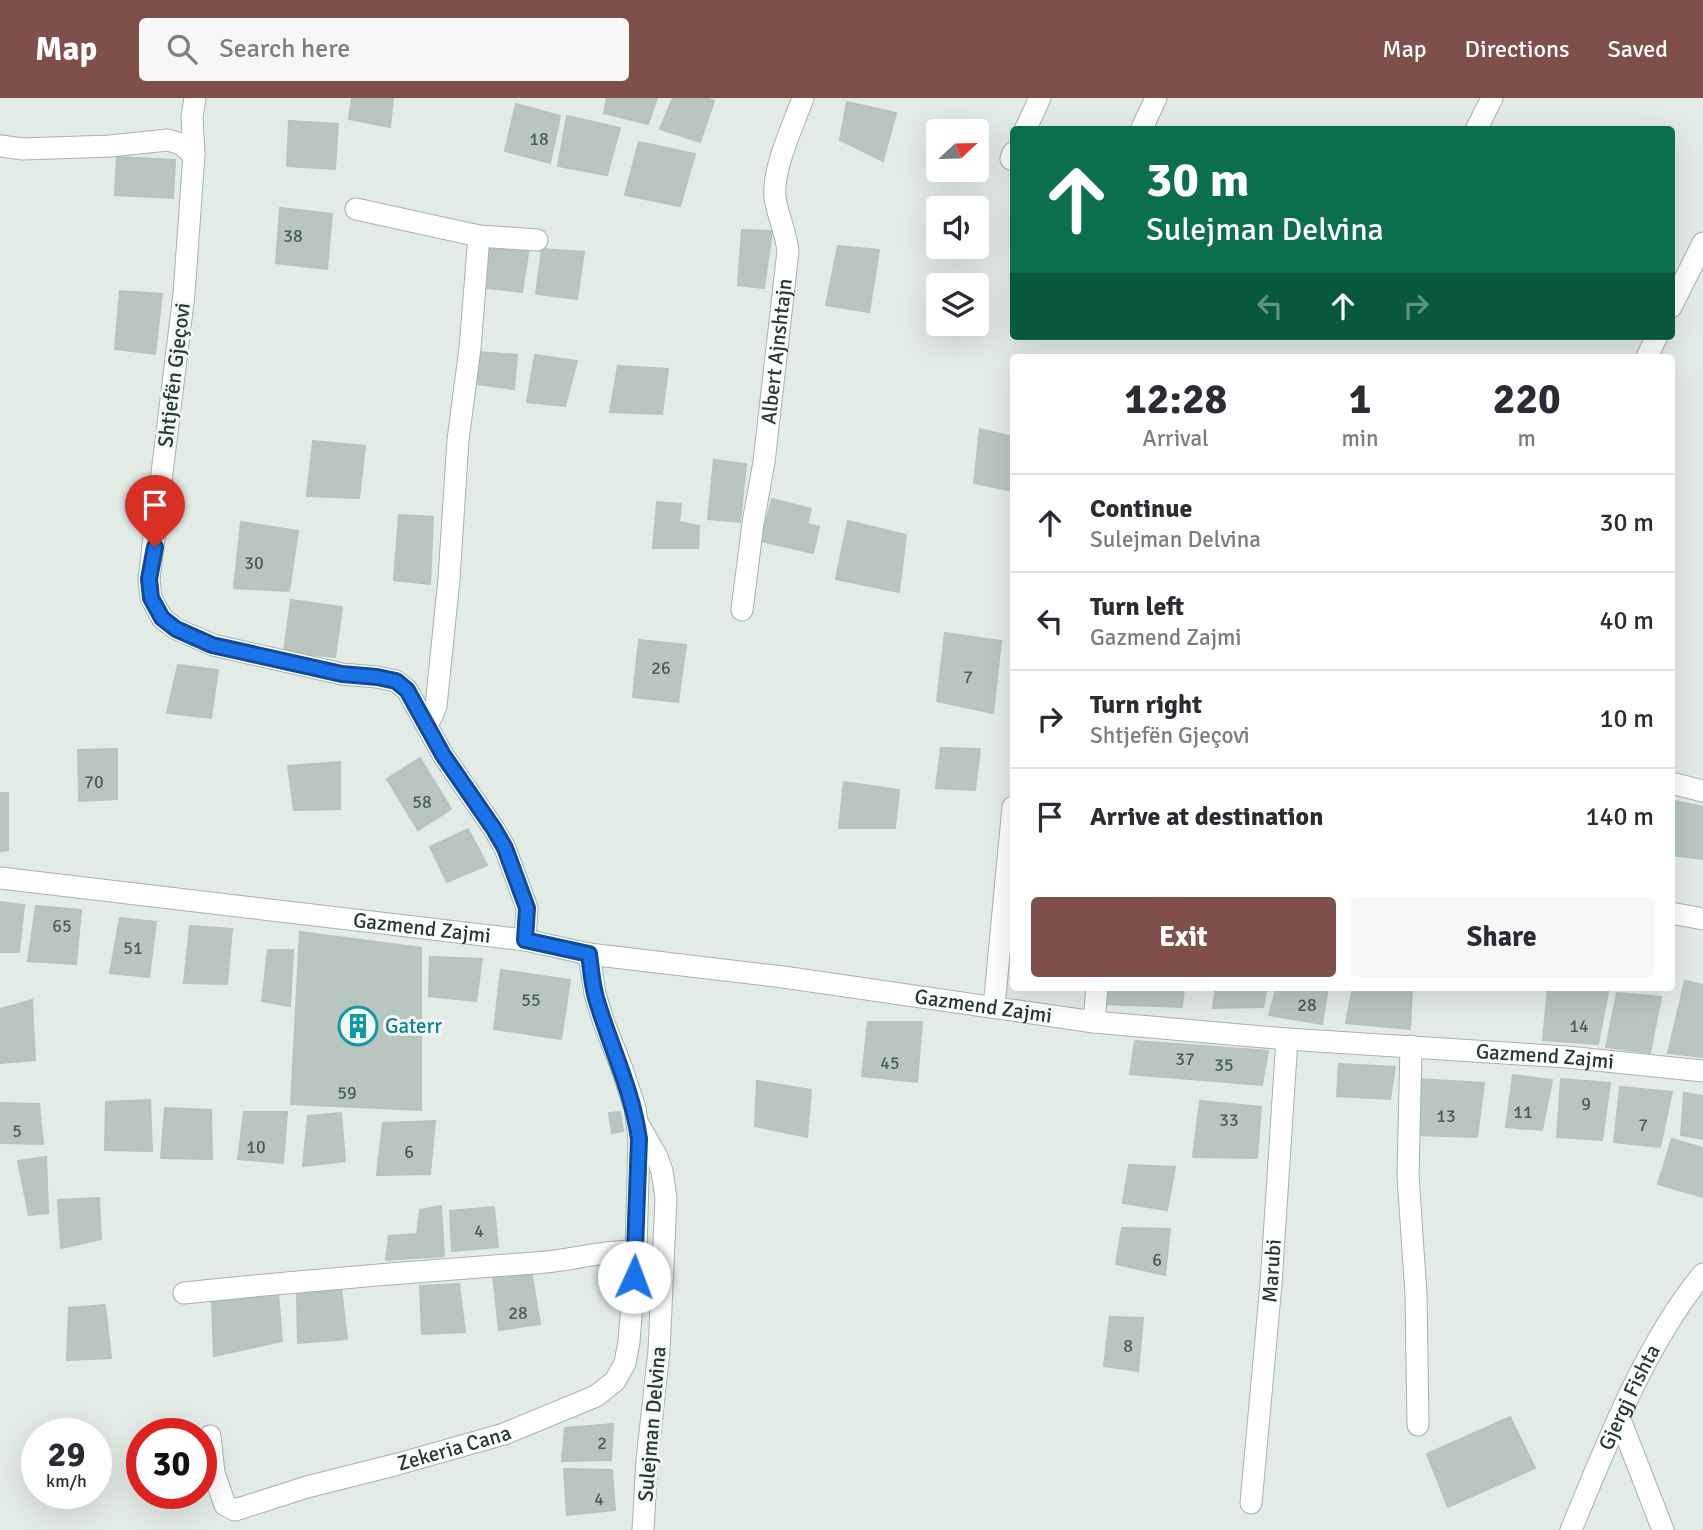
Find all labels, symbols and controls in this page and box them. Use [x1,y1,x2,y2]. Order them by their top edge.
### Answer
search box [139,18,629,81]
text: Map [35,29,97,70]
icon: search [163,30,201,68]
text: Search here [219,33,350,65]
text: Map [1382,34,1427,64]
text: Directions [1465,34,1570,64]
text: Saved [1608,34,1668,64]
north arrow [926,119,989,182]
map controls [926,119,989,336]
house number: 18 [529,128,549,150]
text: 30 m [1146,150,1249,210]
icon: ahead [1031,154,1122,245]
button: sound [926,196,989,259]
text: Sulejman Delvina [1146,210,1384,249]
house number: 38 [283,225,303,247]
button: layers [926,273,989,336]
street label: Albert Ajnshtajn [755,277,798,426]
icon: left [1251,287,1289,325]
icon: ahead [1324,287,1362,325]
icon: right [1397,287,1435,325]
street label: Shtjefën Gjeçovi [152,301,196,449]
text: 12:28 [1124,374,1227,425]
text: 1 [1349,374,1371,425]
text: 220 [1493,374,1561,425]
text: Arrival [1143,424,1209,453]
text: min [1341,424,1379,453]
text: m [1518,424,1536,453]
pin [125,475,185,547]
icon: arrive [136,486,174,524]
text: Continue [1090,493,1192,525]
icon: ahead [1031,504,1069,542]
text: 30 m [1599,507,1654,539]
text: Sulejman Delvina [1090,525,1261,554]
house number: 30 [244,552,264,574]
text: Turn left [1090,591,1184,623]
icon: left [1031,602,1069,640]
text: 40 m [1599,605,1654,637]
text: Gazmend Zajmi [1090,623,1242,652]
house number: 26 [651,657,671,679]
house number: 7 [963,666,973,688]
text: Turn right [1090,689,1202,721]
icon: right [1031,700,1069,738]
text: 10 m [1599,703,1654,735]
text: Shtjefën Gjeçovi [1090,721,1250,750]
house number: 70 [84,771,104,793]
house number: 58 [412,791,432,813]
icon: arrive [1031,798,1069,836]
text: Arrive at destination [1090,801,1323,833]
text: 140 m [1585,801,1654,833]
button: Exit [1031,897,1336,977]
button: Share [1350,897,1654,977]
street label: Gazmend Zajmi [352,907,492,949]
house number: 65 [52,915,72,937]
house number: 51 [123,937,143,959]
street label: Gazmend Zajmi [913,983,1054,1029]
house number: 55 [521,989,541,1011]
house number: 28 [1297,994,1317,1016]
building icon: Gaterr [337,1005,379,1047]
place label: Gaterr [385,1013,442,1039]
house number: 14 [1569,1015,1589,1037]
street label: Gazmend Zajmi [1475,1038,1615,1075]
house number: 37 [1175,1048,1195,1070]
house number: 45 [880,1052,900,1074]
house number: 35 [1214,1054,1234,1076]
house number: 59 [337,1082,357,1104]
house number: 9 [1581,1093,1591,1115]
house number: 11 [1513,1101,1533,1123]
house number: 13 [1436,1105,1456,1127]
house number: 33 [1219,1109,1239,1131]
house number: 7 [1638,1114,1648,1136]
house number: 5 [12,1120,22,1142]
house number: 10 [246,1136,266,1158]
house number: 6 [404,1141,414,1163]
house number: 4 [474,1220,484,1242]
street label: Marubi [1256,1238,1287,1304]
position arrow [597,1240,671,1314]
house number: 6 [1152,1249,1162,1271]
house number: 28 [508,1302,528,1324]
house number: 8 [1123,1335,1133,1357]
street label: Gjergj Fishta [1593,1340,1666,1454]
street label: Sulejman Delvina [632,1345,672,1503]
speed limit sign: 30 [126,1418,217,1509]
street label: Zekeria Cana [394,1419,515,1477]
house number: 2 [597,1432,607,1454]
text: 29 [48,1433,85,1476]
text: km/h [46,1470,87,1492]
house number: 4 [594,1488,604,1510]

